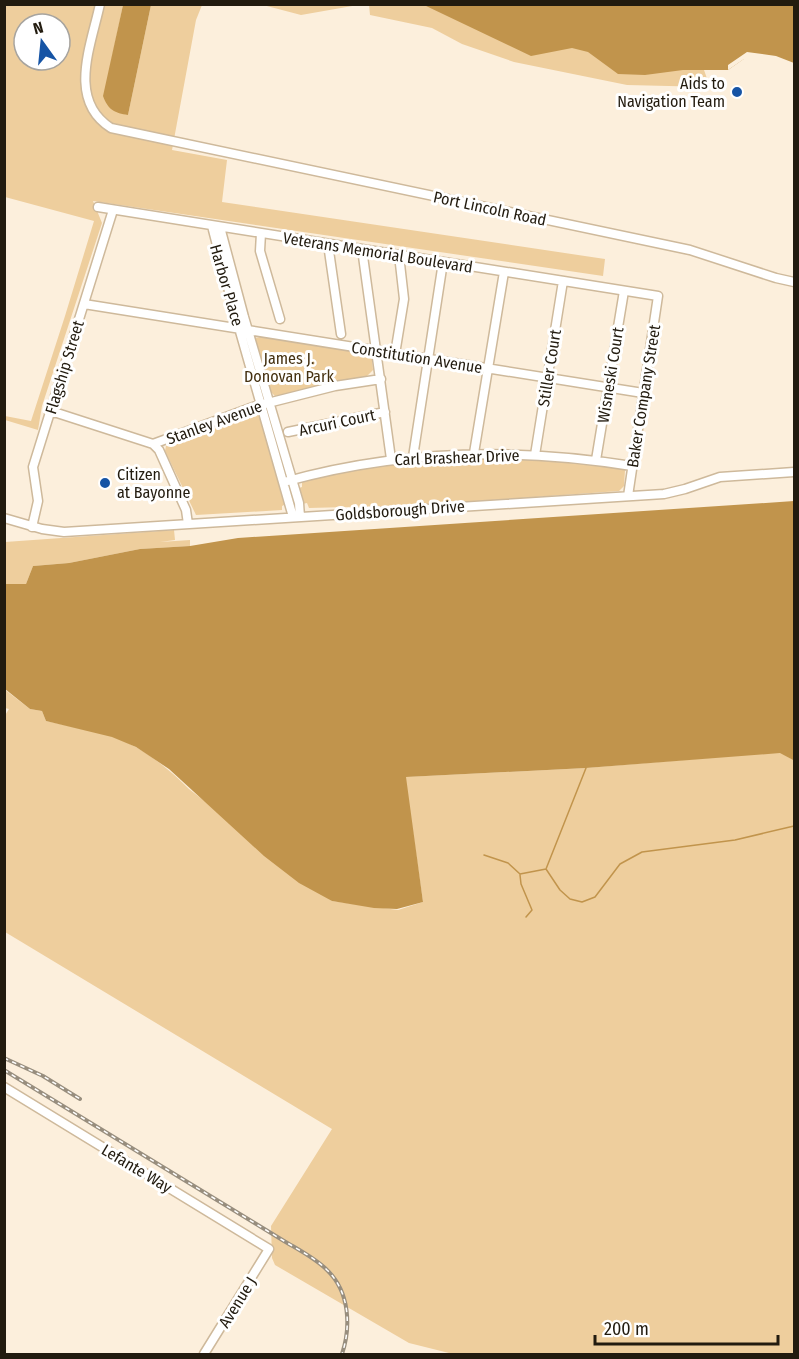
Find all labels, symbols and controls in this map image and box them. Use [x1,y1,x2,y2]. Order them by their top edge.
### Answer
north arrow [12,12,72,72]
text: N [31,18,45,38]
place label: Aids to Navigation Team [617,74,725,111]
marker: Aids to Navigation Team [730,85,744,99]
street label: Port Lincoln Road [432,187,548,230]
street label: Veterans Memorial Boulevard [282,228,474,277]
street label: Harbor Place [206,242,247,328]
street label: Flagship Street [41,317,88,416]
street label: Baker Company Street [623,323,664,469]
street label: Wisneski Court [594,325,628,424]
street label: Stiller Court [534,327,565,408]
street label: Constitution Avenue [350,338,484,377]
park label: James J. Donovan Park [244,349,334,386]
street label: Stanley Avenue [164,396,265,449]
street label: Arcuri Court [297,405,378,440]
street label: Carl Brashear Drive [394,446,520,469]
place label: Citizen at Bayonne [117,465,191,502]
marker: Citizen at Bayonne [98,476,112,490]
street label: Goldsborough Drive [335,496,465,524]
street label: Lefante Way [98,1140,176,1197]
street label: Avenue J [214,1273,260,1331]
scale bar [595,1308,778,1346]
text: 200 m [604,1318,649,1340]

